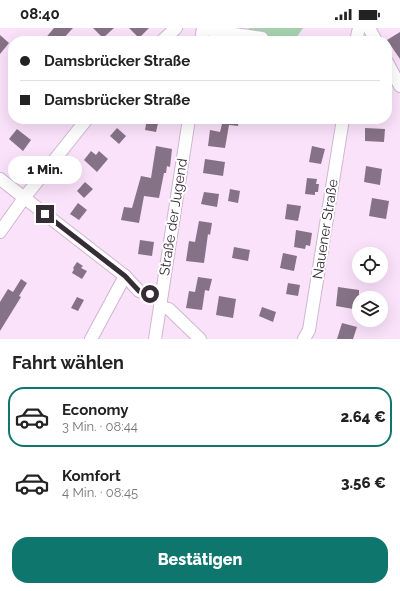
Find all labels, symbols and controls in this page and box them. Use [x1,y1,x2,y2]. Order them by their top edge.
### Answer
text: 08:40 [20,5,60,23]
text: Damsbrücker Straße [44,52,190,70]
text: Damsbrücker Straße [44,91,190,109]
callout: 1 Min. [8,156,82,184]
street label: Straße der Jugend [156,157,190,277]
text: 1 Min. [27,162,63,177]
street label: Nauener Straße [309,178,341,280]
route end [36,205,54,223]
map controls [352,247,388,327]
button: locate [352,247,388,283]
route start [141,285,159,303]
button: layers [352,291,388,327]
text: Fahrt wählen [12,352,124,373]
icon: car [14,399,50,435]
text: Economy [62,401,129,419]
text: 2.64 € [340,408,386,426]
text: 3 Min. · 08:44 [62,419,138,434]
icon: car [14,465,50,501]
text: Komfort [62,467,121,485]
text: 3.56 € [341,474,386,492]
text: 4 Min. · 08:45 [62,485,138,500]
button: Bestätigen [12,537,388,583]

